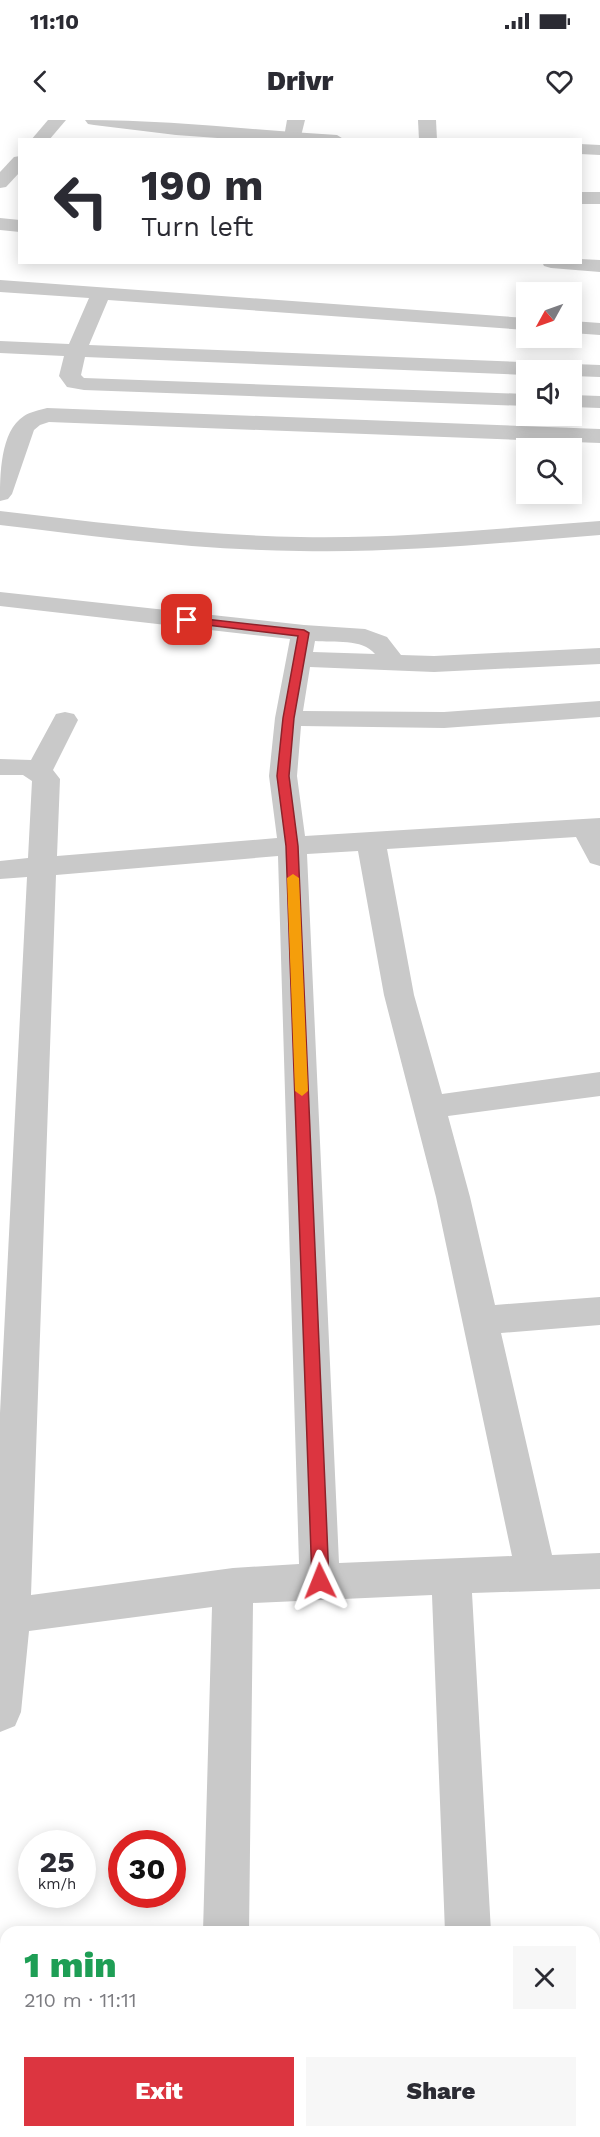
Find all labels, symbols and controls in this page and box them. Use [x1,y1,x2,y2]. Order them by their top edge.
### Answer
text: 11:10 [30,9,79,34]
icon: back [24,65,57,98]
text: Drivr [267,65,333,97]
icon: heart [543,65,576,98]
text: 190 m [141,161,264,210]
icon: left [42,162,120,240]
text: Turn left [141,211,253,243]
north arrow [516,282,582,348]
map controls [516,282,582,504]
button: sound [516,360,582,426]
button: search [516,438,582,504]
pin [161,594,212,645]
icon: arrive [170,603,203,636]
position arrow [288,1549,352,1613]
speed limit sign: 30 [108,1830,186,1908]
text: 25 [39,1844,75,1879]
text: km/h [38,1875,76,1893]
text: 1 min [24,1944,117,1986]
button: close [513,1946,576,2009]
text: 210 m · 11:11 [24,1988,137,2012]
button: Exit [24,2057,294,2126]
button: Share [306,2057,576,2126]

